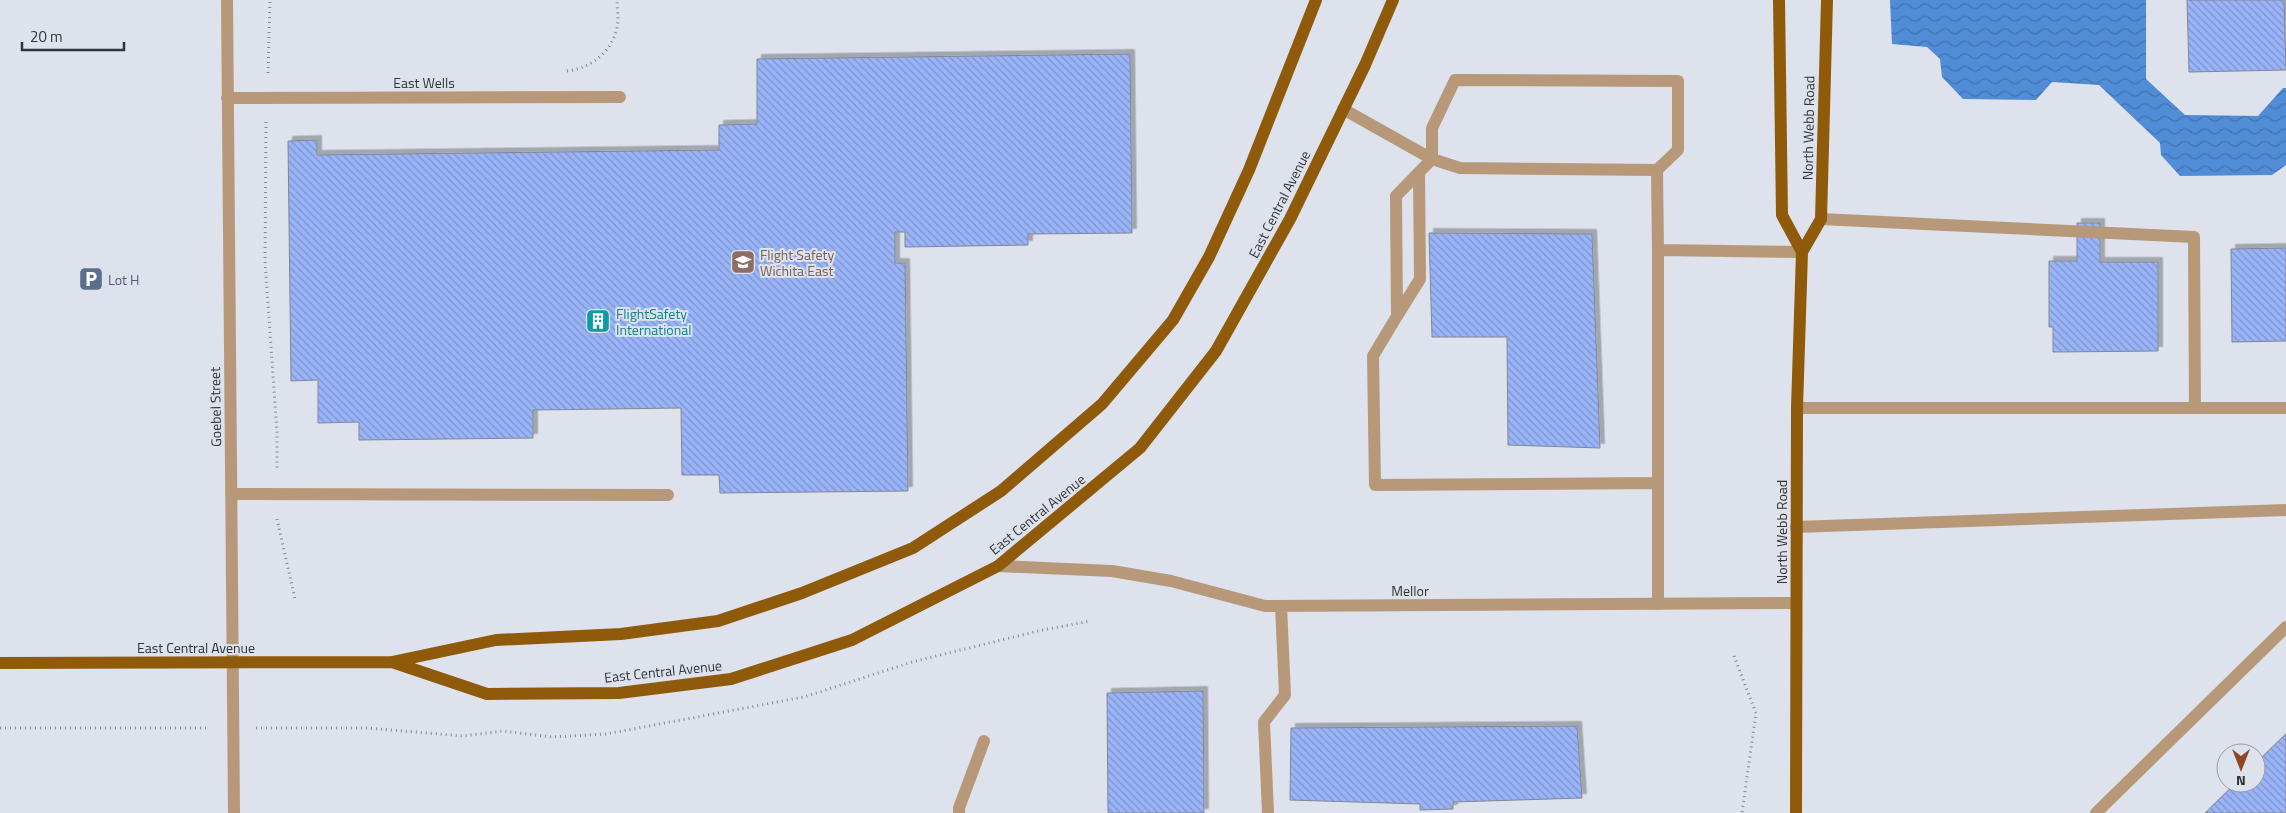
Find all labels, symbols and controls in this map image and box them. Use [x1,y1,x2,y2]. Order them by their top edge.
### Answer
scale bar [22,20,125,52]
text: 20 m [30,25,63,48]
street label: East Wells [393,72,455,93]
street label: North Webb Road [1797,76,1819,180]
street label: East Central Avenue [1243,147,1315,261]
place label: Flight Safety Wichita East [760,244,834,281]
school or university icon: Flight Safety Wichita East [730,249,756,275]
parking icon: Lot H [78,266,104,292]
place label: Lot H [108,269,139,290]
place label: FlightSafety International [616,303,691,340]
building icon: FlightSafety International [585,308,611,334]
street label: Goebel Street [204,367,226,447]
street label: East Central Avenue [984,469,1090,559]
street label: North Webb Road [1771,480,1792,584]
street label: Mellor [1391,580,1429,601]
street label: East Central Avenue [137,637,255,658]
street label: East Central Avenue [603,654,723,688]
north arrow [2216,743,2266,793]
text: N [2236,771,2246,792]

